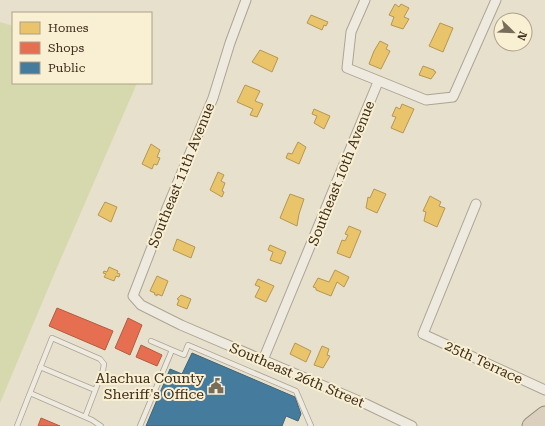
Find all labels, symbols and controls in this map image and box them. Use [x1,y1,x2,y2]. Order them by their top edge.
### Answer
legend [12,12,152,84]
north arrow [493,12,533,52]
text: Homes [48,21,89,35]
text: N [514,29,529,43]
text: Shops [48,41,84,55]
text: Public [48,61,86,75]
street label: Southeast 10th Avenue [305,98,378,248]
street label: Southeast 11th Avenue [145,100,218,250]
street label: 25th Terrace [443,337,526,387]
street label: Southeast 26th Street [227,339,367,411]
place label: Alachua County Sheriff's Office [96,370,205,402]
public building icon: Alachua County Sheriff's Office [207,377,225,395]

